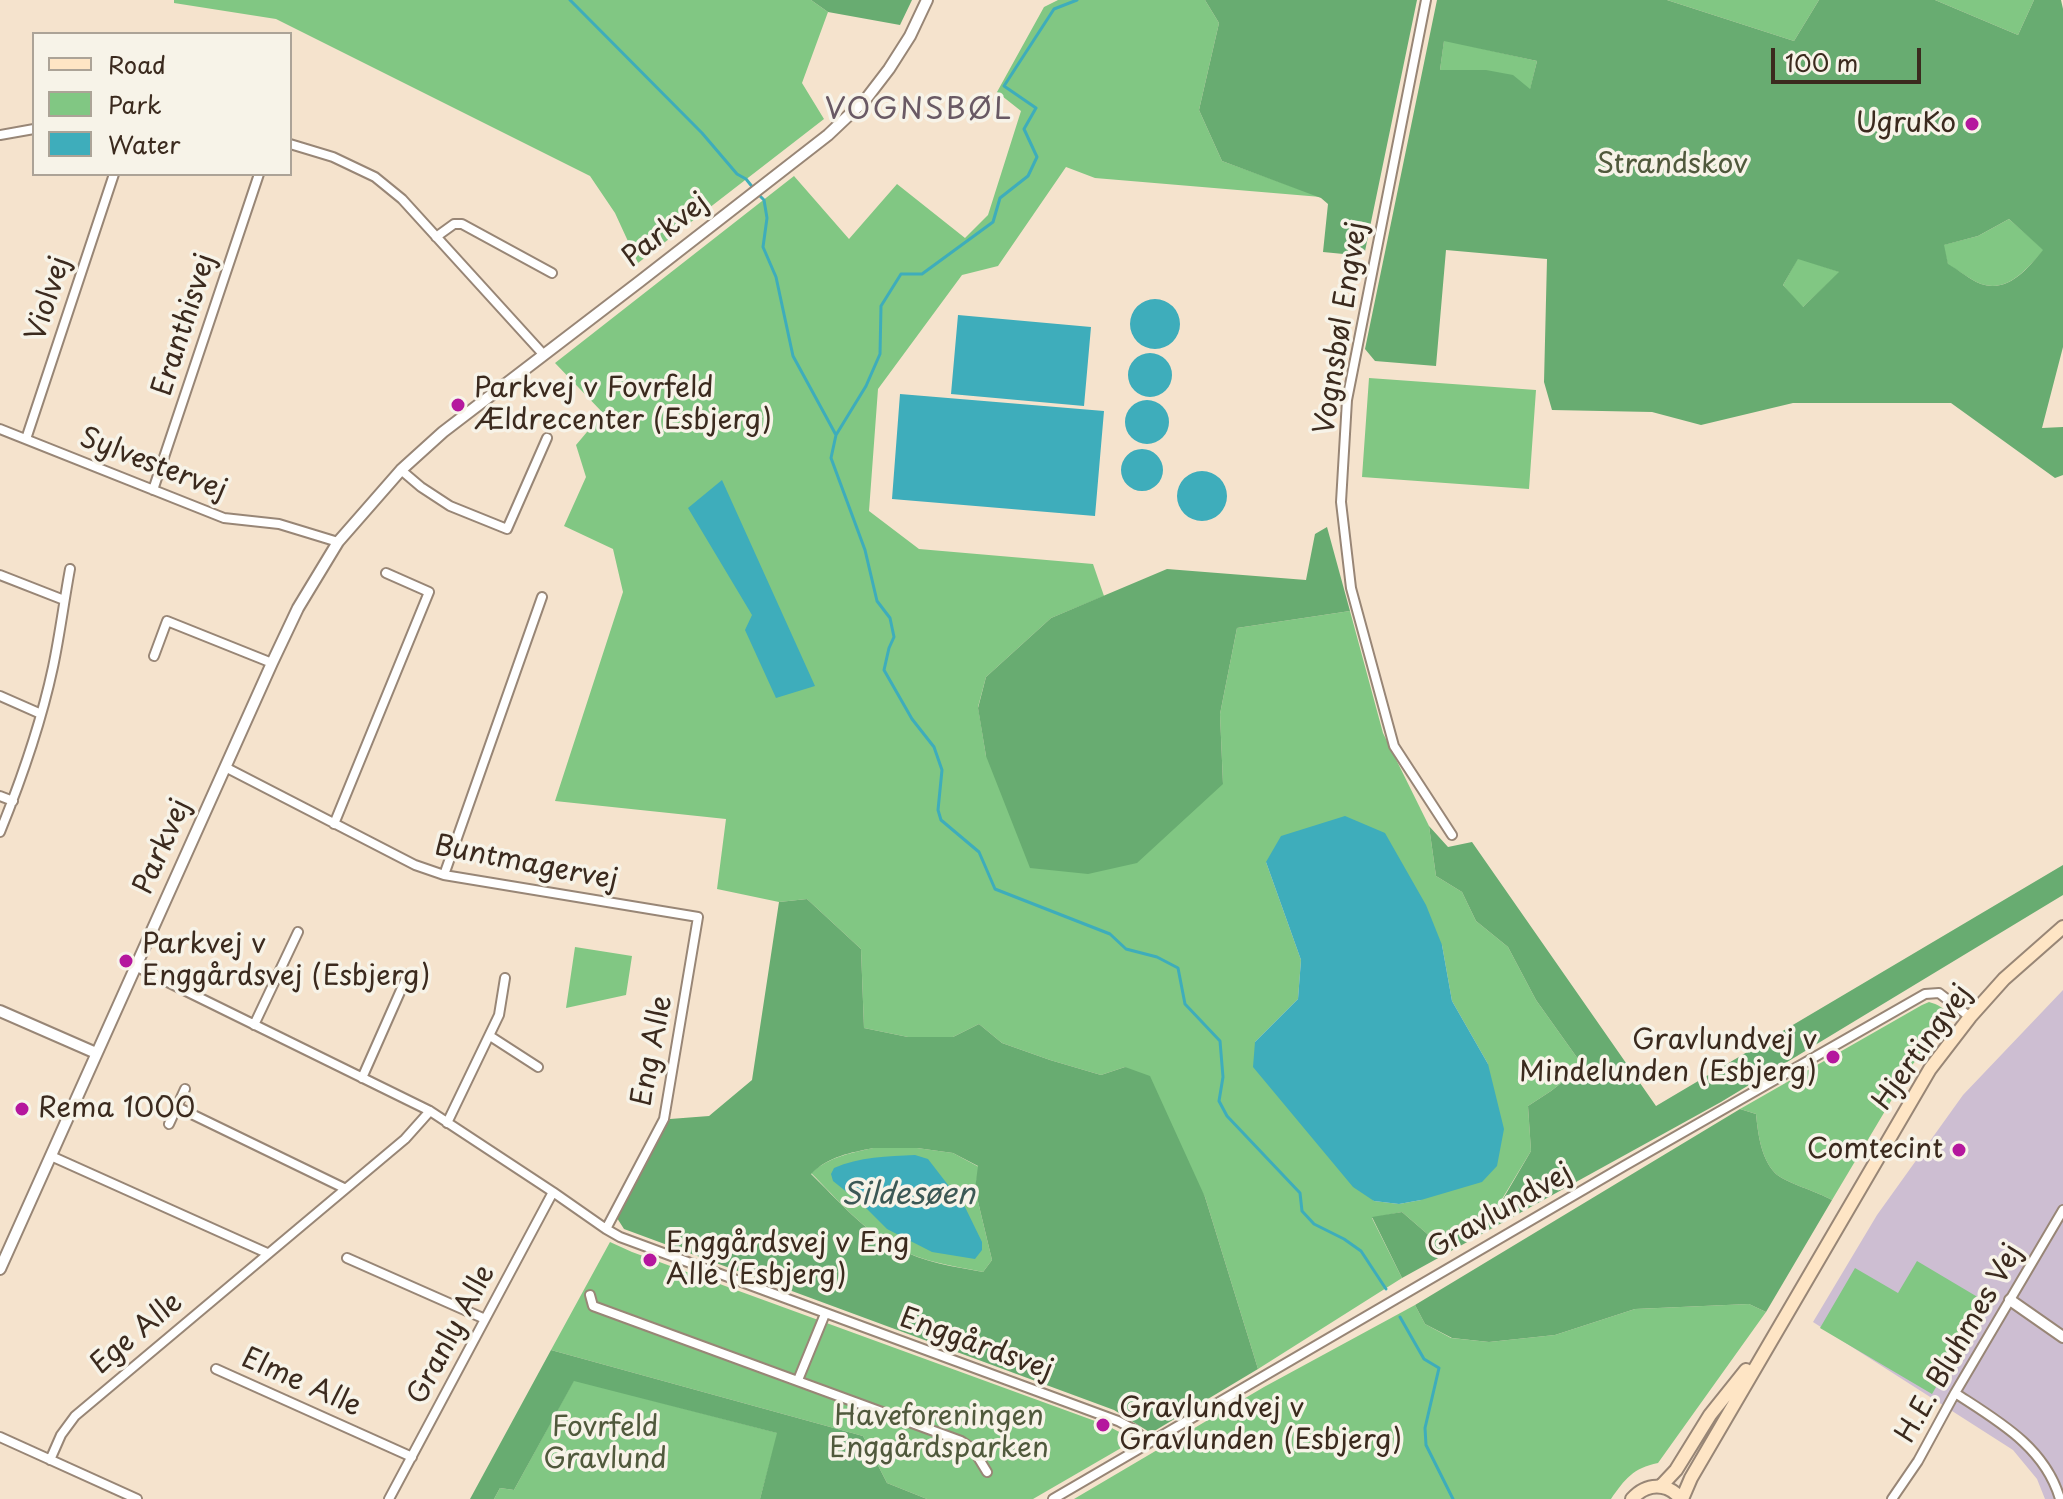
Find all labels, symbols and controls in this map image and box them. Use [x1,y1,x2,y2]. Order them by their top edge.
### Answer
legend [32,32,292,176]
scale bar [1775,32,1925,82]
text: 100 m [1785,44,1858,80]
text: Road [108,46,166,82]
text: Park [108,86,162,122]
district label: VOGNSBØL [826,93,1012,129]
place label: UgruKo [1856,107,1956,141]
marker: UgruKo [1963,115,1981,133]
text: Water [108,126,180,162]
park label: Strandskov [1596,148,1748,182]
street label: Parkvej [616,187,716,275]
street label: Vognsbøl Engvej [1309,220,1375,436]
street label: Eranthisvej [146,250,224,400]
street label: Violvej [20,253,78,345]
place label: Parkvej v Fovrfeld Ældrecenter (Esbjerg) [474,372,772,438]
marker: Parkvej v Fovrfeld Ældrecenter (Esbjerg) [449,396,467,414]
street label: Sylvestervej [75,422,231,508]
street label: Parkvej [127,794,199,900]
street label: Buntmagervej [431,830,621,898]
place label: Parkvej v Enggårdsvej (Esbjerg) [142,928,430,994]
marker: Parkvej v Enggårdsvej (Esbjerg) [117,952,135,970]
street label: Hjertingvej [1866,979,1980,1117]
street label: Eng Alle [626,993,680,1109]
place label: Gravlundvej v Mindelunden (Esbjerg) [1519,1024,1817,1090]
marker: Gravlundvej v Mindelunden (Esbjerg) [1824,1048,1842,1066]
place label: Rema 1000 [38,1092,195,1126]
marker: Rema 1000 [13,1100,31,1118]
place label: Comtecint [1807,1133,1943,1167]
marker: Comtecint [1950,1141,1968,1159]
street label: Gravlundvej [1422,1157,1578,1267]
water label: Sildesøen [841,1178,975,1214]
place label: Enggårdsvej v Eng Allé (Esbjerg) [666,1227,909,1293]
street label: H.E. Bluhmes Vej [1890,1239,2030,1449]
marker: Enggårdsvej v Eng Allé (Esbjerg) [641,1251,659,1269]
street label: Granly Alle [401,1259,503,1411]
street label: Ege Alle [84,1286,190,1382]
street label: Enggårdsvej [895,1302,1057,1388]
street label: Elme Alle [236,1342,366,1424]
place label: Gravlundvej v Gravlunden (Esbjerg) [1119,1392,1402,1458]
park label: Haveforeningen Enggårdsparken [829,1400,1049,1466]
park label: Fovrfeld Gravlund [543,1411,667,1477]
marker: Gravlundvej v Gravlunden (Esbjerg) [1094,1416,1112,1434]

